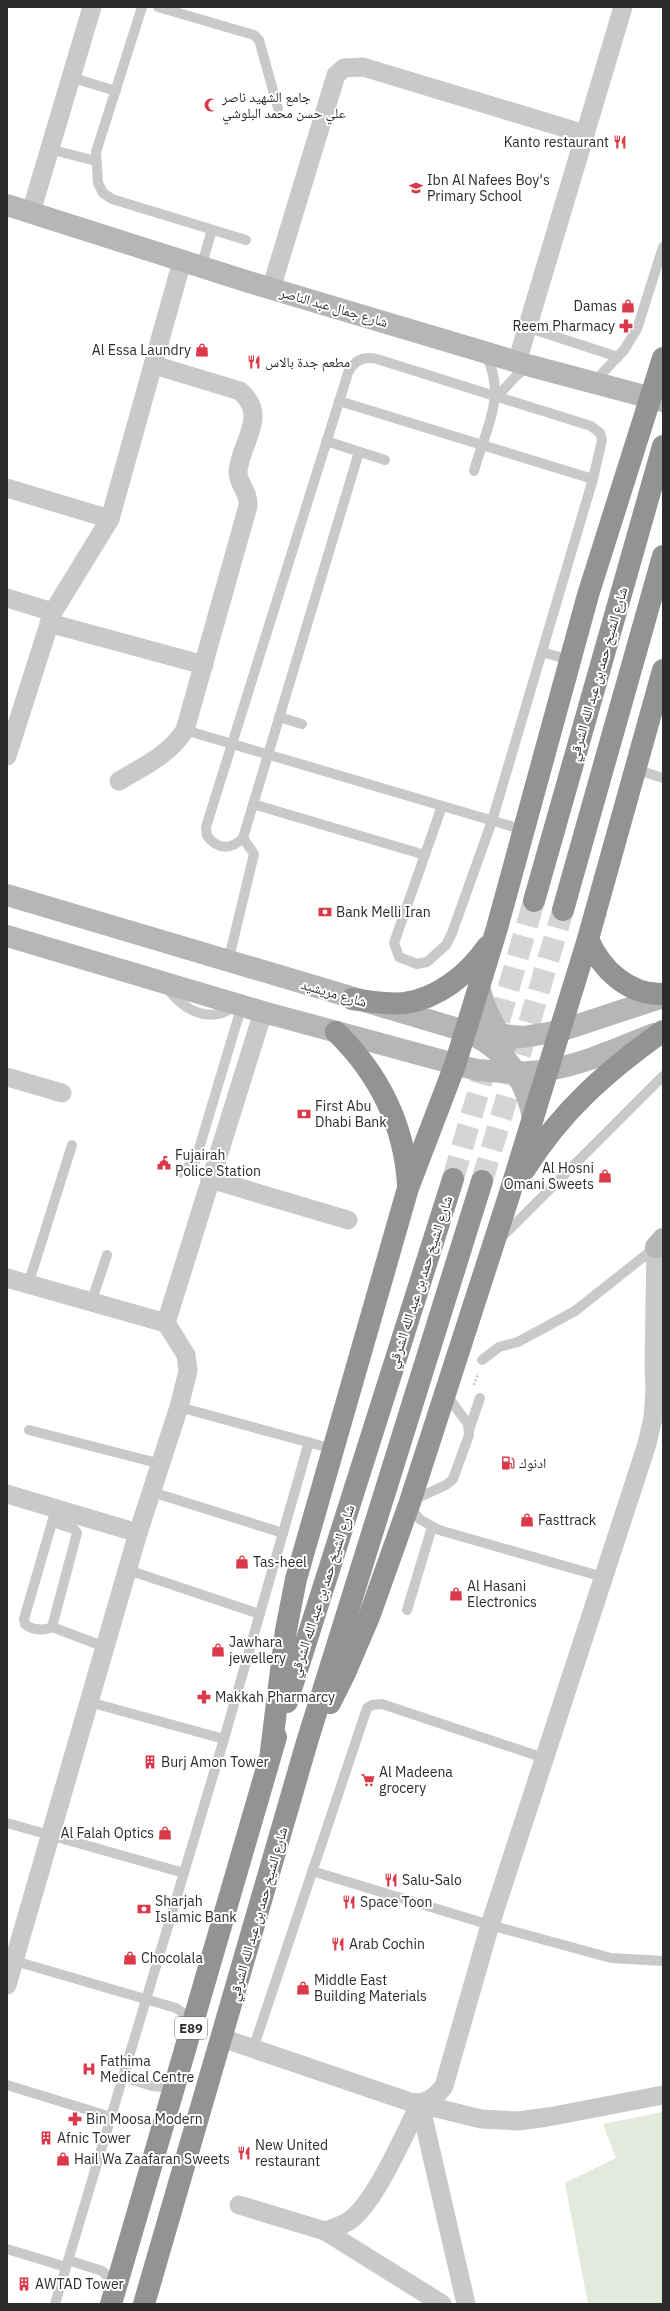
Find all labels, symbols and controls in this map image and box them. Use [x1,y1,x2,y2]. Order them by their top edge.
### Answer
place label: جامع الشهيد ناصر علي حسن محمد البلوشي [221,88,346,125]
mosque icon: جامع الشهيد ناصر علي حسن محمد البلوشي [203,97,219,113]
place label: Kanto restaurant [504,133,609,151]
restaurant icon: Kanto restaurant [612,134,628,150]
place label: Ibn Al Nafees Boy's Primary School [427,171,550,205]
school or university icon: Ibn Al Nafees Boy's Primary School [408,180,424,196]
street label: شارع جمال عبد الناصر [277,283,390,332]
place label: Damas [574,297,617,315]
shop icon: Damas [620,298,636,314]
place label: Reem Pharmacy [513,317,615,335]
pharmacy icon: Reem Pharmacy [618,318,634,334]
place label: Al Essa Laundry [92,341,191,359]
shop icon: Al Essa Laundry [194,342,210,358]
place label: مطعم جدة بالاس [265,353,350,372]
restaurant icon: مطعم جدة بالاس [246,354,262,370]
street label: شارع الشيخ حمد بن عبد الله الشرقي [564,585,634,764]
place label: Bank Melli Iran [336,903,431,921]
bank icon: Bank Melli Iran [317,904,333,920]
street label: شارع مريشيد [299,975,369,1012]
place label: First Abu Dhabi Bank [315,1097,387,1131]
bank icon: First Abu Dhabi Bank [296,1106,312,1122]
place label: Fujairah Police Station [175,1146,261,1180]
public building icon: Fujairah Police Station [156,1155,172,1171]
place label: Al Hosni Omani Sweets [504,1159,594,1193]
shop icon: Al Hosni Omani Sweets [597,1168,613,1184]
street label: شارع الشيخ حمد بن عبد الله الشرقي [384,1193,459,1371]
place label: ادنوك [519,1454,546,1472]
fuel station icon: ادنوك [500,1455,516,1471]
street label: شارع الشيخ حمد بن عبد الله الشرقي [286,1502,361,1680]
place label: Fasttrack [538,1511,597,1529]
shop icon: Fasttrack [519,1512,535,1528]
place label: Tas-heel [253,1553,307,1571]
shop icon: Tas-heel [234,1554,250,1570]
place label: Al Hasani Electronics [467,1577,537,1611]
shop icon: Al Hasani Electronics [448,1586,464,1602]
place label: Jawhara jewellery [229,1633,286,1667]
shop icon: Jawhara jewellery [210,1642,226,1658]
place label: Makkah Pharmarcy [215,1688,335,1706]
pharmacy icon: Makkah Pharmarcy [196,1689,212,1705]
place label: Burj Amon Tower [161,1753,269,1771]
building icon: Burj Amon Tower [142,1754,158,1770]
place label: Al Madeena grocery [379,1763,453,1797]
supermarket icon: Al Madeena grocery [360,1772,376,1788]
place label: Al Falah Optics [60,1824,154,1842]
shop icon: Al Falah Optics [157,1825,173,1841]
street label: شارع الشيخ حمد بن عبد الله الشرقي [224,1825,294,2004]
place label: Salu-Salo [402,1871,462,1889]
restaurant icon: Salu-Salo [383,1872,399,1888]
place label: Sharjah Islamic Bank [155,1892,237,1926]
place label: Space Toon [360,1893,432,1911]
restaurant icon: Space Toon [341,1894,357,1910]
bank icon: Sharjah Islamic Bank [136,1901,152,1917]
place label: Arab Cochin [349,1935,425,1953]
restaurant icon: Arab Cochin [330,1936,346,1952]
place label: Chocolala [141,1949,203,1967]
shop icon: Chocolala [122,1950,138,1966]
place label: Middle East Building Materials [314,1971,427,2005]
shop icon: Middle East Building Materials [295,1980,311,1996]
road number: E89 [175,2017,207,2039]
place label: Fathima Medical Centre [100,2052,195,2086]
hospital icon: Fathima Medical Centre [81,2061,97,2077]
place label: Bin Moosa Modern [86,2110,203,2128]
pharmacy icon: Bin Moosa Modern [67,2111,83,2127]
place label: Afnic Tower [57,2129,131,2147]
building icon: Afnic Tower [38,2130,54,2146]
place label: New United restaurant [255,2136,328,2170]
restaurant icon: New United restaurant [236,2145,252,2161]
place label: Hail Wa Zaafaran Sweets [74,2150,230,2168]
shop icon: Hail Wa Zaafaran Sweets [55,2151,71,2167]
place label: AWTAD Tower [35,2275,124,2293]
building icon: AWTAD Tower [16,2276,32,2292]

